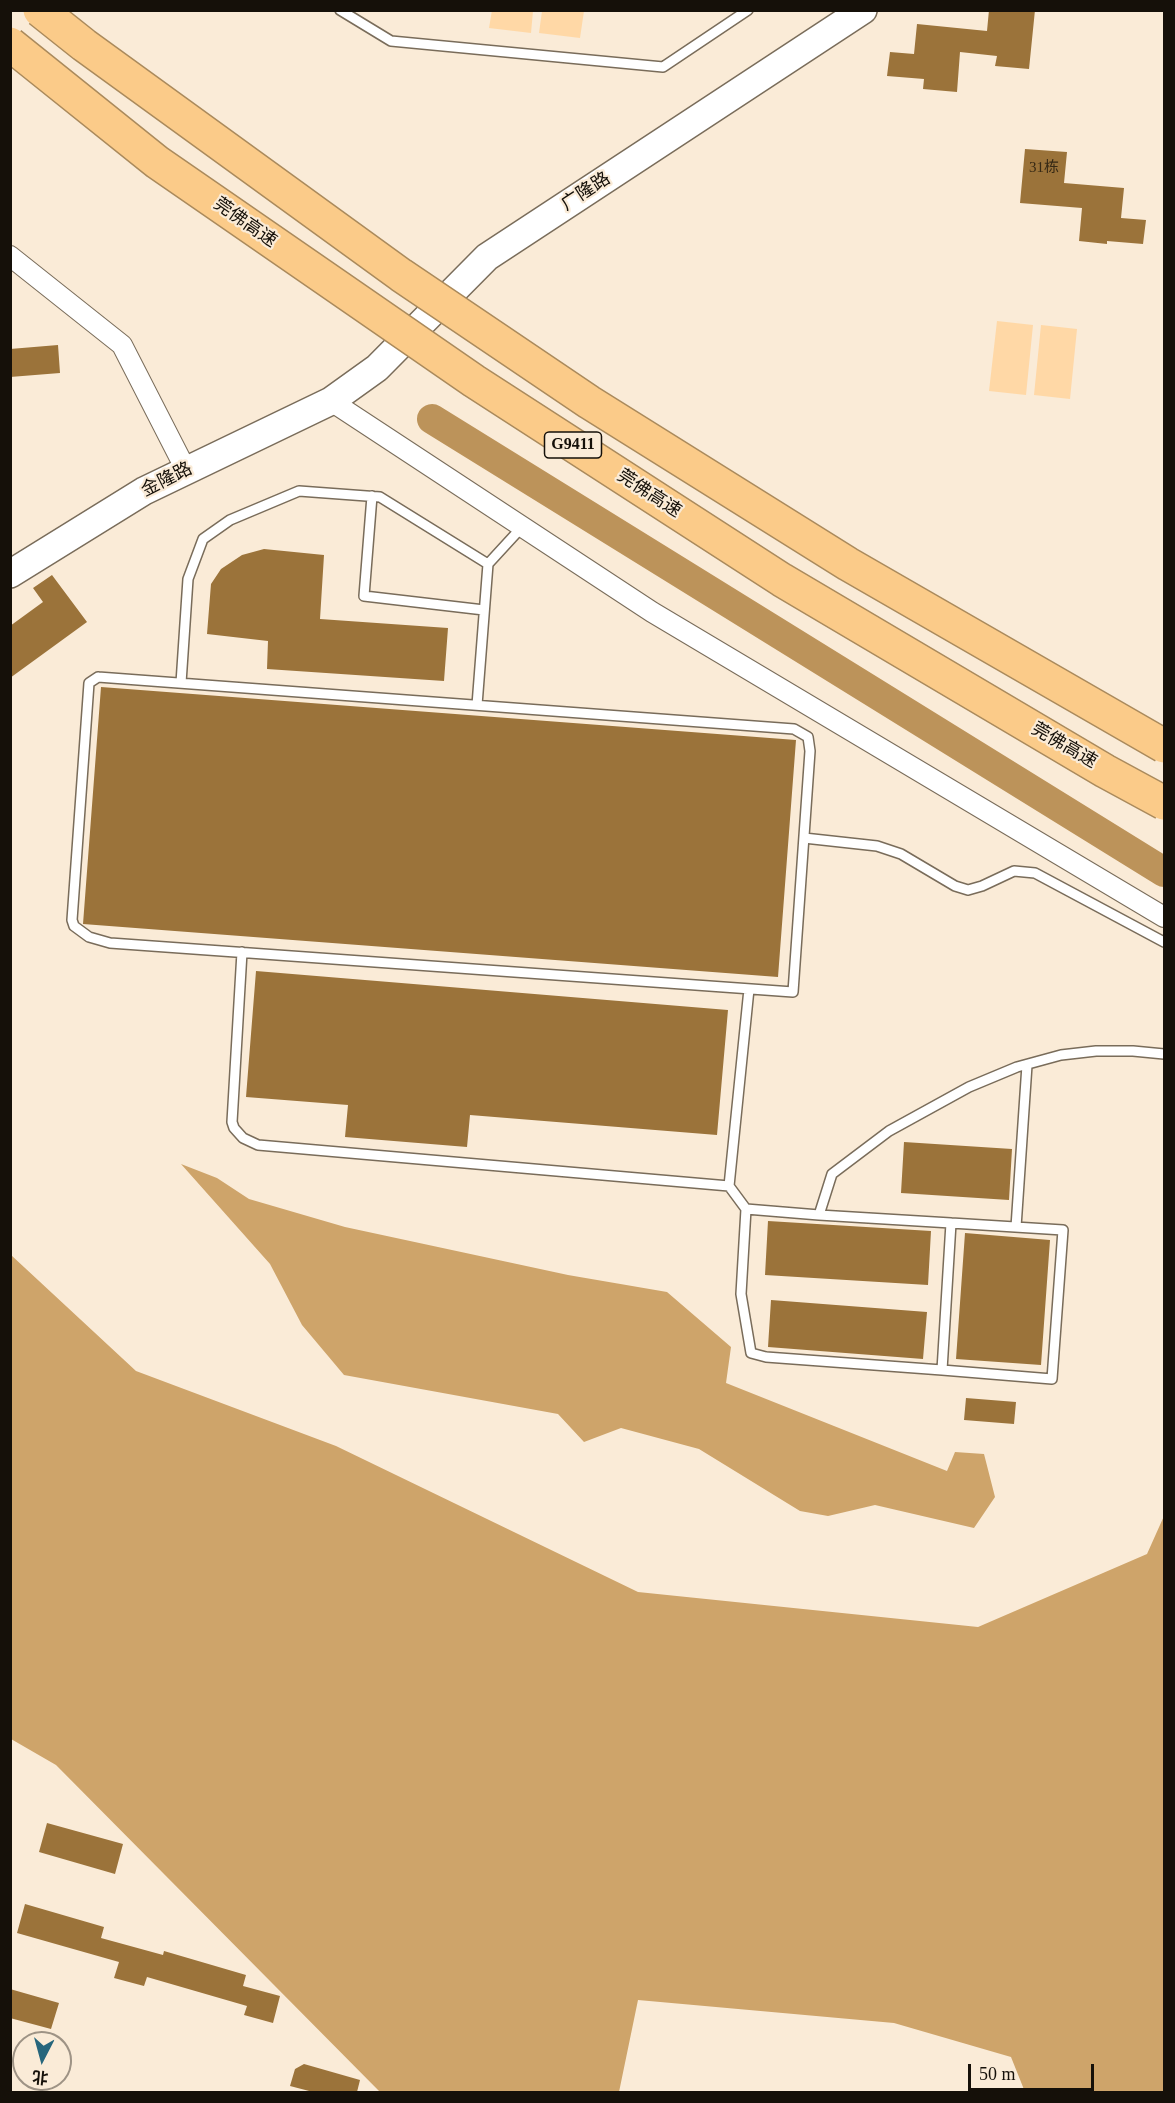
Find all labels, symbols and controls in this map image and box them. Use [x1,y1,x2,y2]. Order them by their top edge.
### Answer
house number: 31栋 [1029,159,1059,177]
street label: 广隆路 [557,168,615,216]
street label: 莞佛高速 [209,194,281,252]
road number: G9411 [544,432,602,458]
street label: 金隆路 [138,458,196,502]
street label: 莞佛高速 [613,465,685,523]
street label: 莞佛高速 [1027,719,1101,773]
north arrow [12,2031,72,2091]
scale bar [971,2052,1097,2090]
text: 50 m [979,2064,1016,2084]
text: 北 [31,2068,49,2087]

